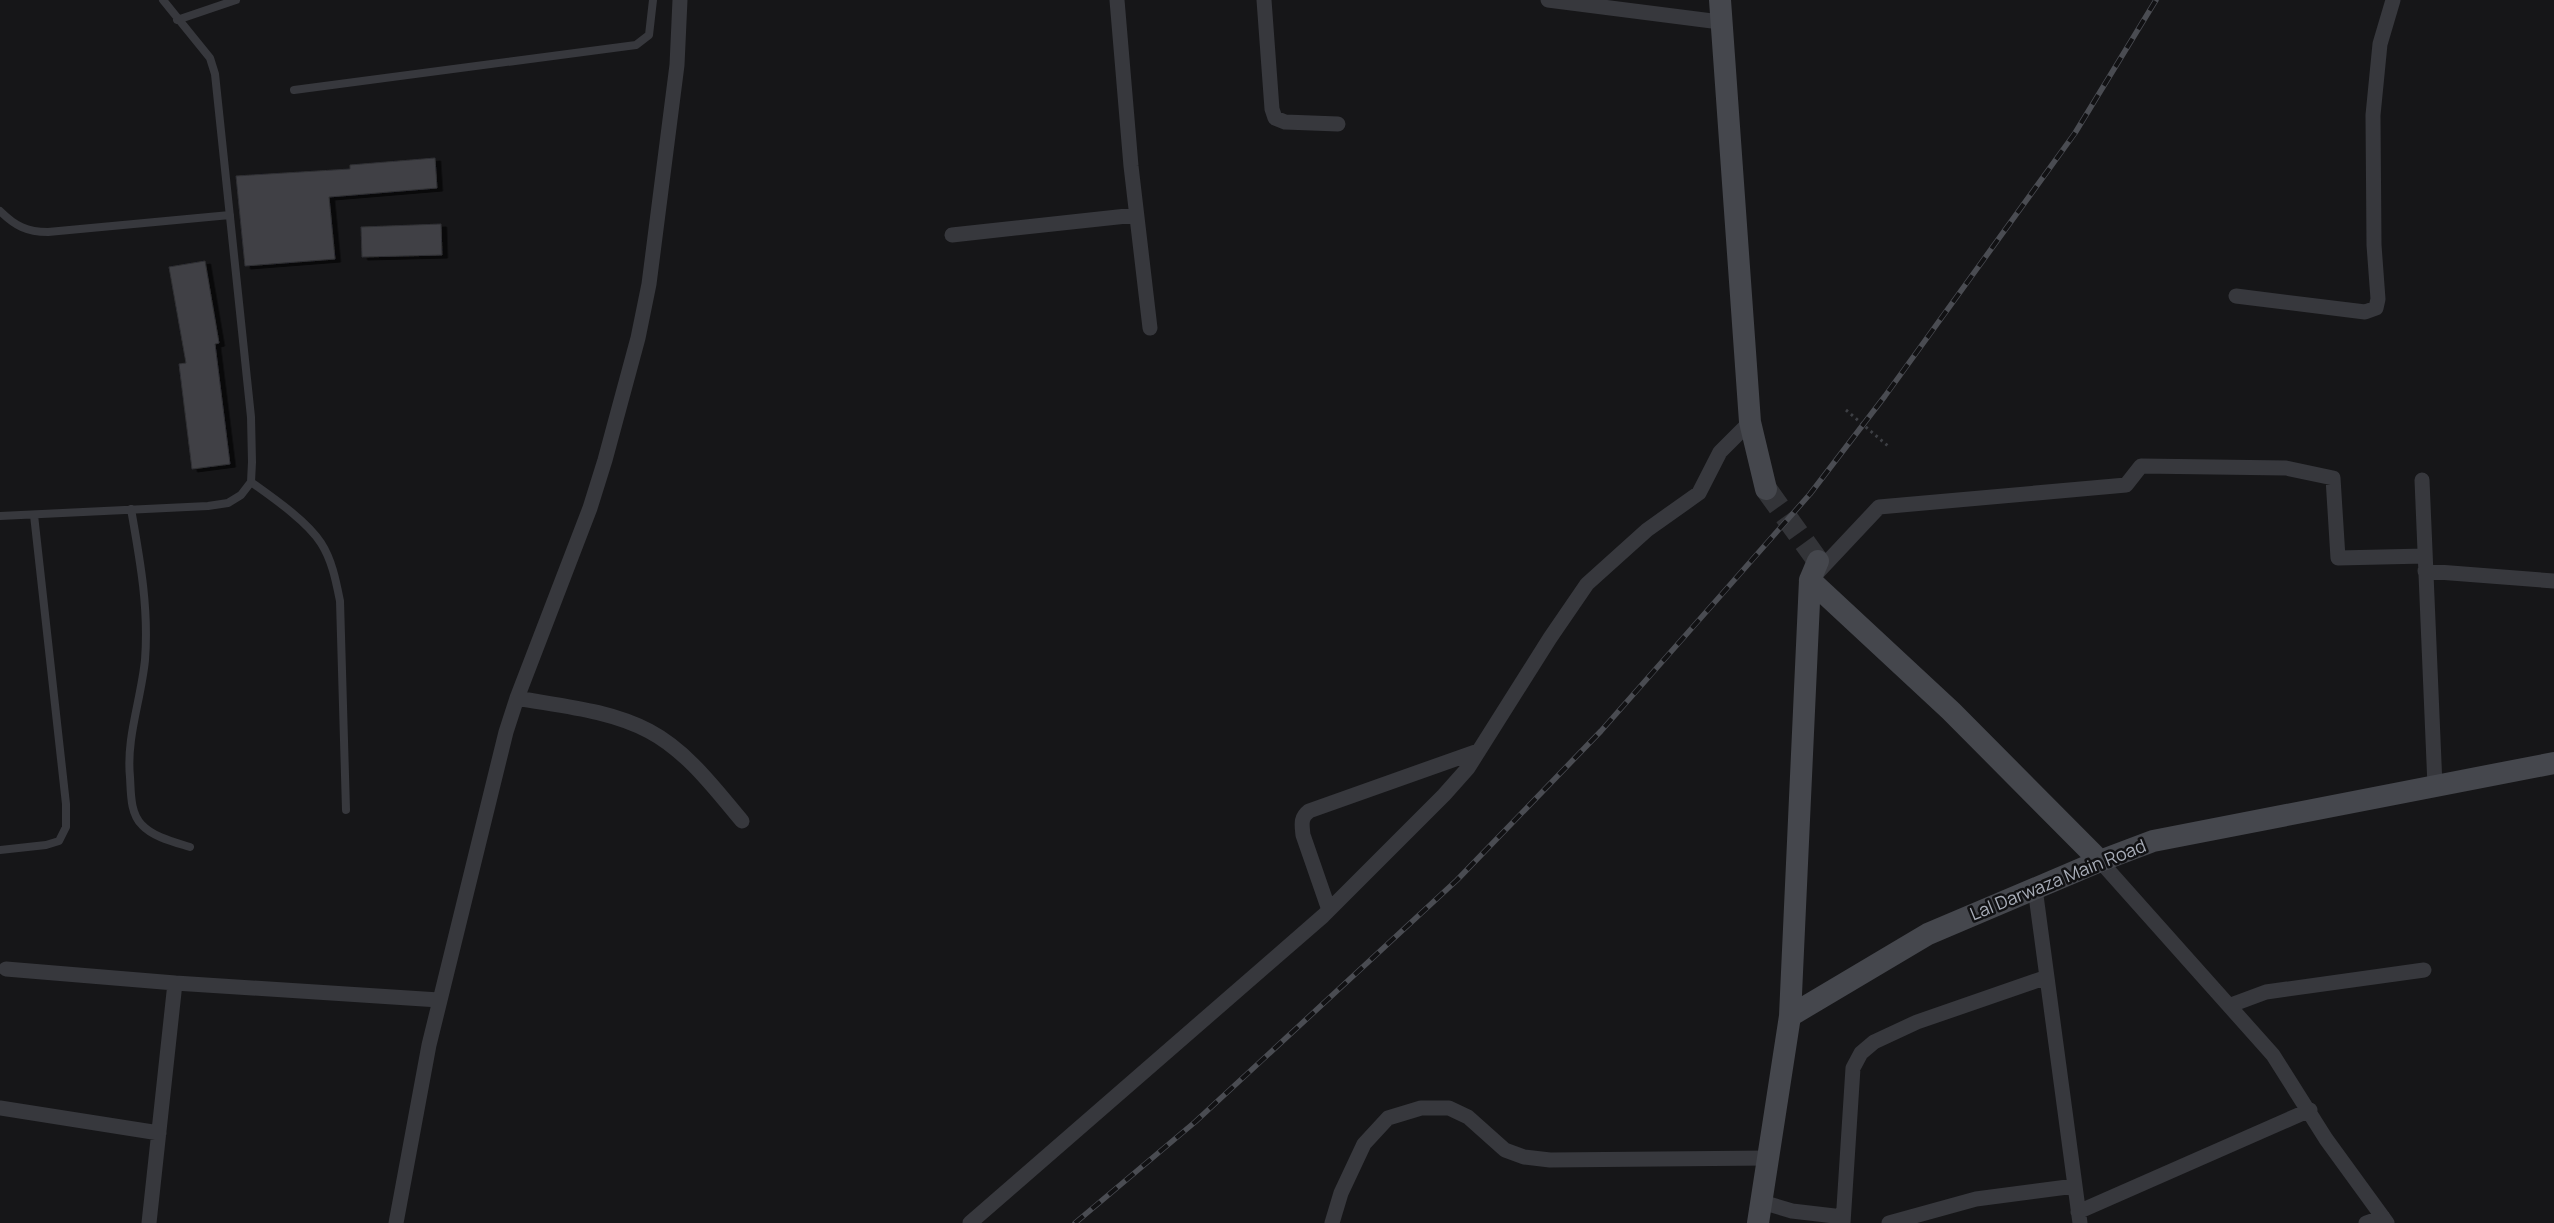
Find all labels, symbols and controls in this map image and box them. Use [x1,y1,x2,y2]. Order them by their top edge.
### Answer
street label: Lal Darwaza Main Road [1966,833,2149,925]

